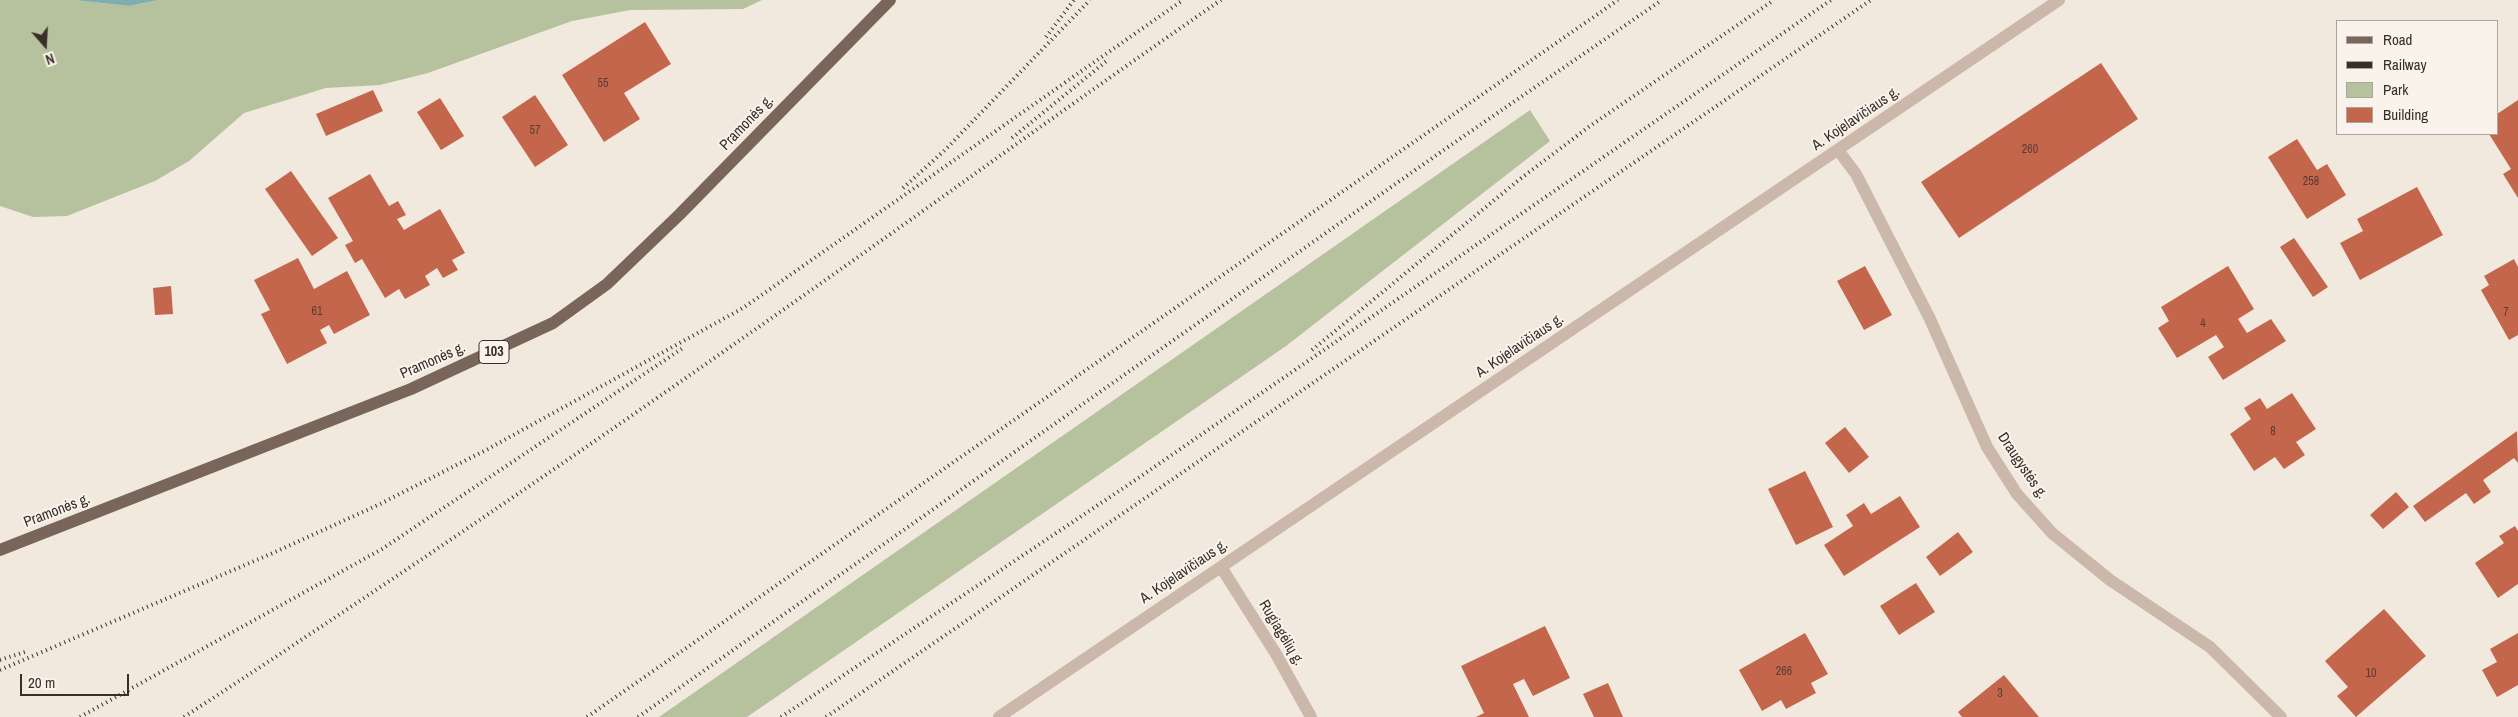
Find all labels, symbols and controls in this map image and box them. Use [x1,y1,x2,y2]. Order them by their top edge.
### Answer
north arrow [20,20,70,70]
legend [2336,20,2498,135]
text: Road [2383,29,2412,50]
text: N [43,49,57,69]
text: Railway [2383,54,2427,75]
house number: 55 [598,77,608,91]
text: Park [2383,79,2408,100]
street label: A. Kojelavičiaus g. [1809,83,1903,155]
street label: Pramonės g. [716,92,778,154]
text: Building [2383,104,2428,125]
house number: 57 [530,124,540,138]
house number: 260 [2022,143,2038,157]
house number: 258 [2303,175,2319,189]
house number: 61 [312,305,322,319]
house number: 7 [2503,306,2509,320]
street label: A. Kojelavičiaus g. [1473,310,1567,382]
house number: 4 [2200,317,2206,331]
street label: Pramonės g. [397,339,469,383]
road number: 103 [479,341,509,364]
house number: 8 [2270,425,2276,439]
street label: Draugystės g. [1993,430,2051,502]
street label: Pramonės g. [21,490,93,532]
street label: A. Kojelavičiaus g. [1137,536,1231,608]
street label: Rugiagėlių g. [1254,597,1308,669]
scale bar [22,664,131,696]
house number: 266 [1776,665,1792,679]
house number: 10 [2366,667,2376,681]
text: 20 m [28,672,55,693]
house number: 3 [1997,687,2003,701]

